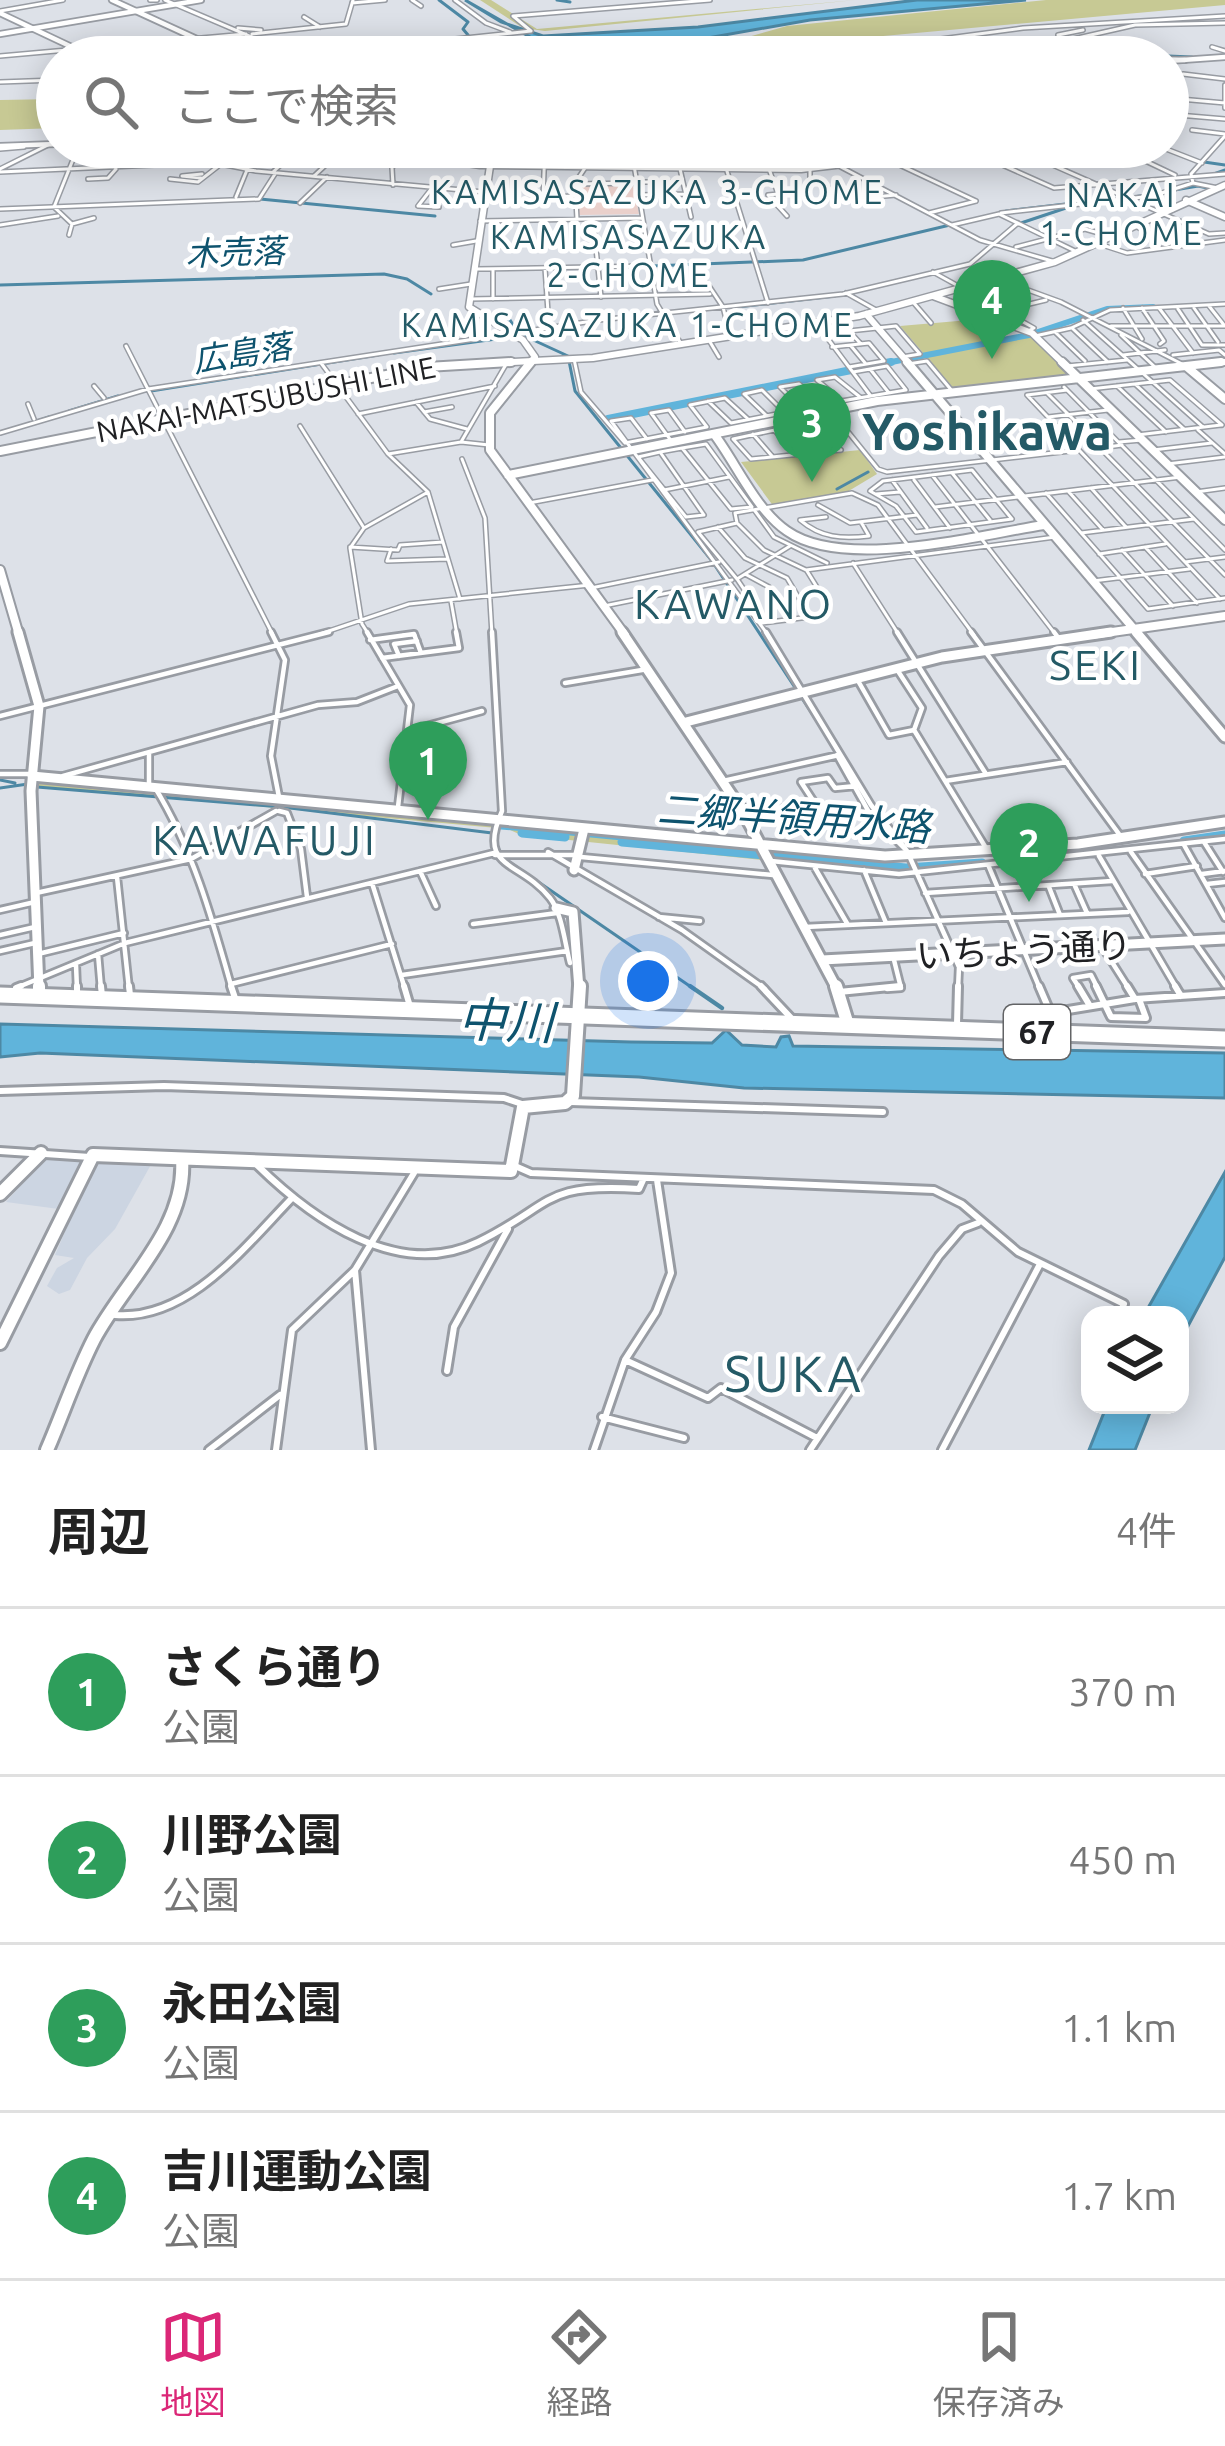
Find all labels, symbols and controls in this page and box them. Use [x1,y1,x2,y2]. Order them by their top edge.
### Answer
search box [36,36,1189,168]
icon: search [78,69,144,135]
text: ここで検索 [174,80,399,131]
district label: KAMISASAZUKA 3-CHOME [431,173,885,210]
district label: NAKAI 1-CHOME [1039,176,1205,251]
district label: KAMISASAZUKA 2-CHOME [490,218,768,293]
water label: 木売落 [185,231,290,272]
pin: 4 [953,260,1031,359]
district label: KAMISASAZUKA 1-CHOME [401,306,855,343]
water label: 広島落 [190,326,299,379]
street label: NAKAI-MATSUBUSHI LINE [93,349,438,449]
pin: 3 [773,383,851,482]
district label: Yoshikawa [862,402,1112,460]
district label: KAWANO [634,580,834,627]
district label: SEKI [1049,641,1143,688]
pin: 1 [389,721,467,820]
water label: 二郷半領用水路 [656,787,935,849]
pin: 2 [990,803,1068,902]
district label: KAWAFUJI [152,816,378,863]
street label: いちょう通り [915,923,1133,976]
your location [618,951,678,1011]
water label: 中川 [457,991,560,1049]
road number: 67 [1004,1005,1070,1059]
map controls [1081,1306,1189,1414]
button: layers [1081,1306,1189,1414]
district label: SUKA [724,1344,864,1402]
text: 周辺 [48,1502,150,1560]
text: 4件 [1116,1509,1177,1552]
text: さくら通り [162,1641,387,1692]
text: 1 [76,1670,98,1713]
text: 370 m [1068,1670,1177,1713]
text: 公園 [162,1705,240,1748]
text: 川野公園 [162,1809,342,1860]
text: 2 [76,1838,98,1881]
text: 450 m [1068,1838,1177,1881]
text: 公園 [162,1873,240,1916]
text: 永田公園 [162,1977,342,2028]
text: 3 [76,2006,98,2049]
text: 1.1 km [1061,2006,1177,2049]
text: 公園 [162,2041,240,2084]
text: 吉川運動公園 [162,2145,432,2196]
text: 4 [76,2174,98,2217]
text: 1.7 km [1061,2174,1177,2217]
text: 公園 [162,2209,240,2252]
tab: 地図 [160,2304,226,2424]
tab: 経路 [546,2304,612,2424]
tab: 保存済み [933,2304,1065,2424]

